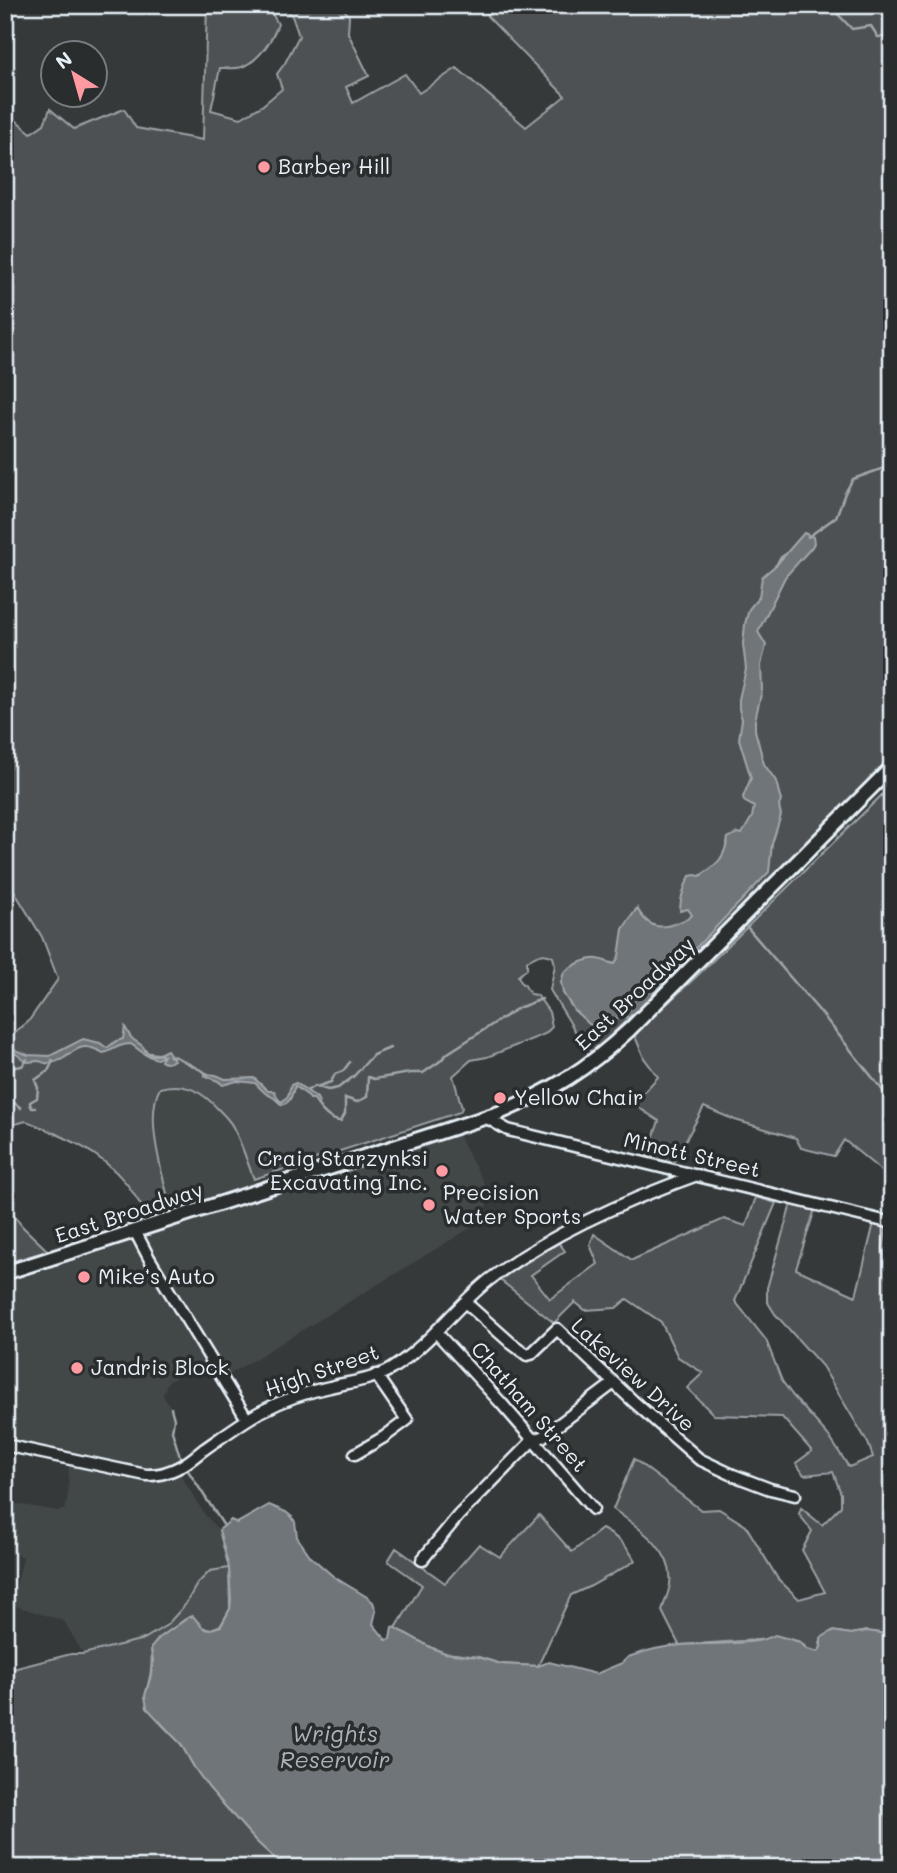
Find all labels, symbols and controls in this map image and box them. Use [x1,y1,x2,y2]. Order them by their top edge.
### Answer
north arrow [38,38,108,108]
text: N [50,46,77,74]
place label: Barber Hill [278,152,390,179]
marker: Barber Hill [256,159,272,175]
street label: East Broadway [568,930,700,1055]
place label: Yellow Chair [514,1083,644,1110]
marker: Yellow Chair [492,1090,508,1106]
street label: Minott Street [621,1125,763,1182]
place label: Craig Starzynksi Excavating Inc. [257,1144,428,1195]
marker: Craig Starzynksi Excavating Inc. [434,1163,450,1179]
street label: East Broadway [51,1175,206,1248]
place label: Precision Water Sports [443,1178,581,1229]
marker: Precision Water Sports [421,1197,437,1213]
place label: Mike's Auto [98,1262,215,1289]
marker: Mike's Auto [76,1269,92,1285]
street label: Lakeview Drive [567,1311,702,1437]
street label: Chatham Street [466,1335,594,1477]
street label: High Street [261,1337,382,1402]
place label: Jandris Block [91,1353,229,1380]
marker: Jandris Block [69,1360,85,1376]
water label: Wrights Reservoir [280,1718,390,1774]

